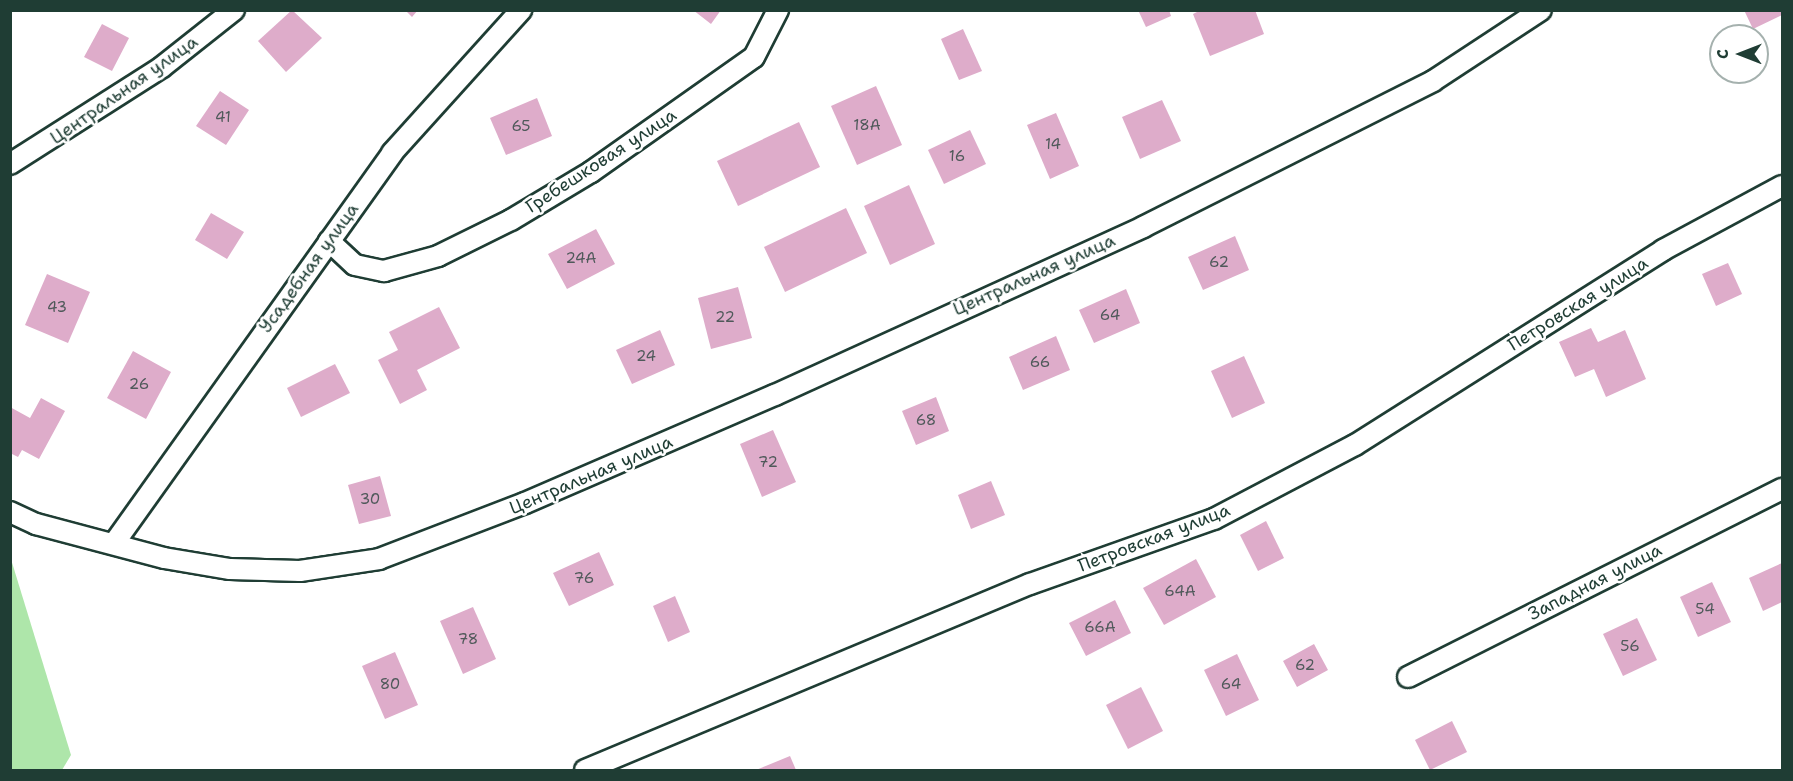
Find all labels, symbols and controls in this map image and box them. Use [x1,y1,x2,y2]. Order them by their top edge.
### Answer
north arrow [1709,24,1769,84]
street label: Центральная улица [46,31,202,149]
text: С [1712,49,1733,59]
street label: Гребешковая улица [522,104,680,218]
house number: 41 [215,109,231,127]
house number: 18А [853,117,881,135]
house number: 65 [511,118,531,136]
house number: 14 [1045,136,1061,154]
house number: 16 [949,148,965,166]
street label: Усадебная улица [255,199,363,337]
street label: Центральная улица [950,230,1118,320]
house number: 24А [566,250,596,268]
street label: Петровская улица [1504,252,1652,356]
house number: 62 [1209,254,1229,272]
house number: 43 [47,299,67,317]
house number: 64 [1100,307,1120,325]
house number: 22 [715,309,735,327]
house number: 24 [636,348,656,366]
house number: 66 [1030,354,1050,372]
house number: 26 [129,376,149,394]
house number: 68 [916,412,936,430]
street label: Центральная улица [506,431,676,519]
house number: 72 [758,454,778,472]
house number: 30 [360,491,380,509]
street label: Петровская улица [1075,499,1233,577]
street label: Западная улица [1525,539,1665,625]
house number: 76 [574,570,594,588]
house number: 64А [1164,583,1196,601]
house number: 54 [1695,601,1715,619]
house number: 66А [1084,619,1116,637]
house number: 78 [458,631,478,649]
house number: 56 [1620,638,1640,656]
house number: 62 [1295,657,1315,675]
house number: 80 [380,676,400,694]
house number: 64 [1221,676,1241,694]

